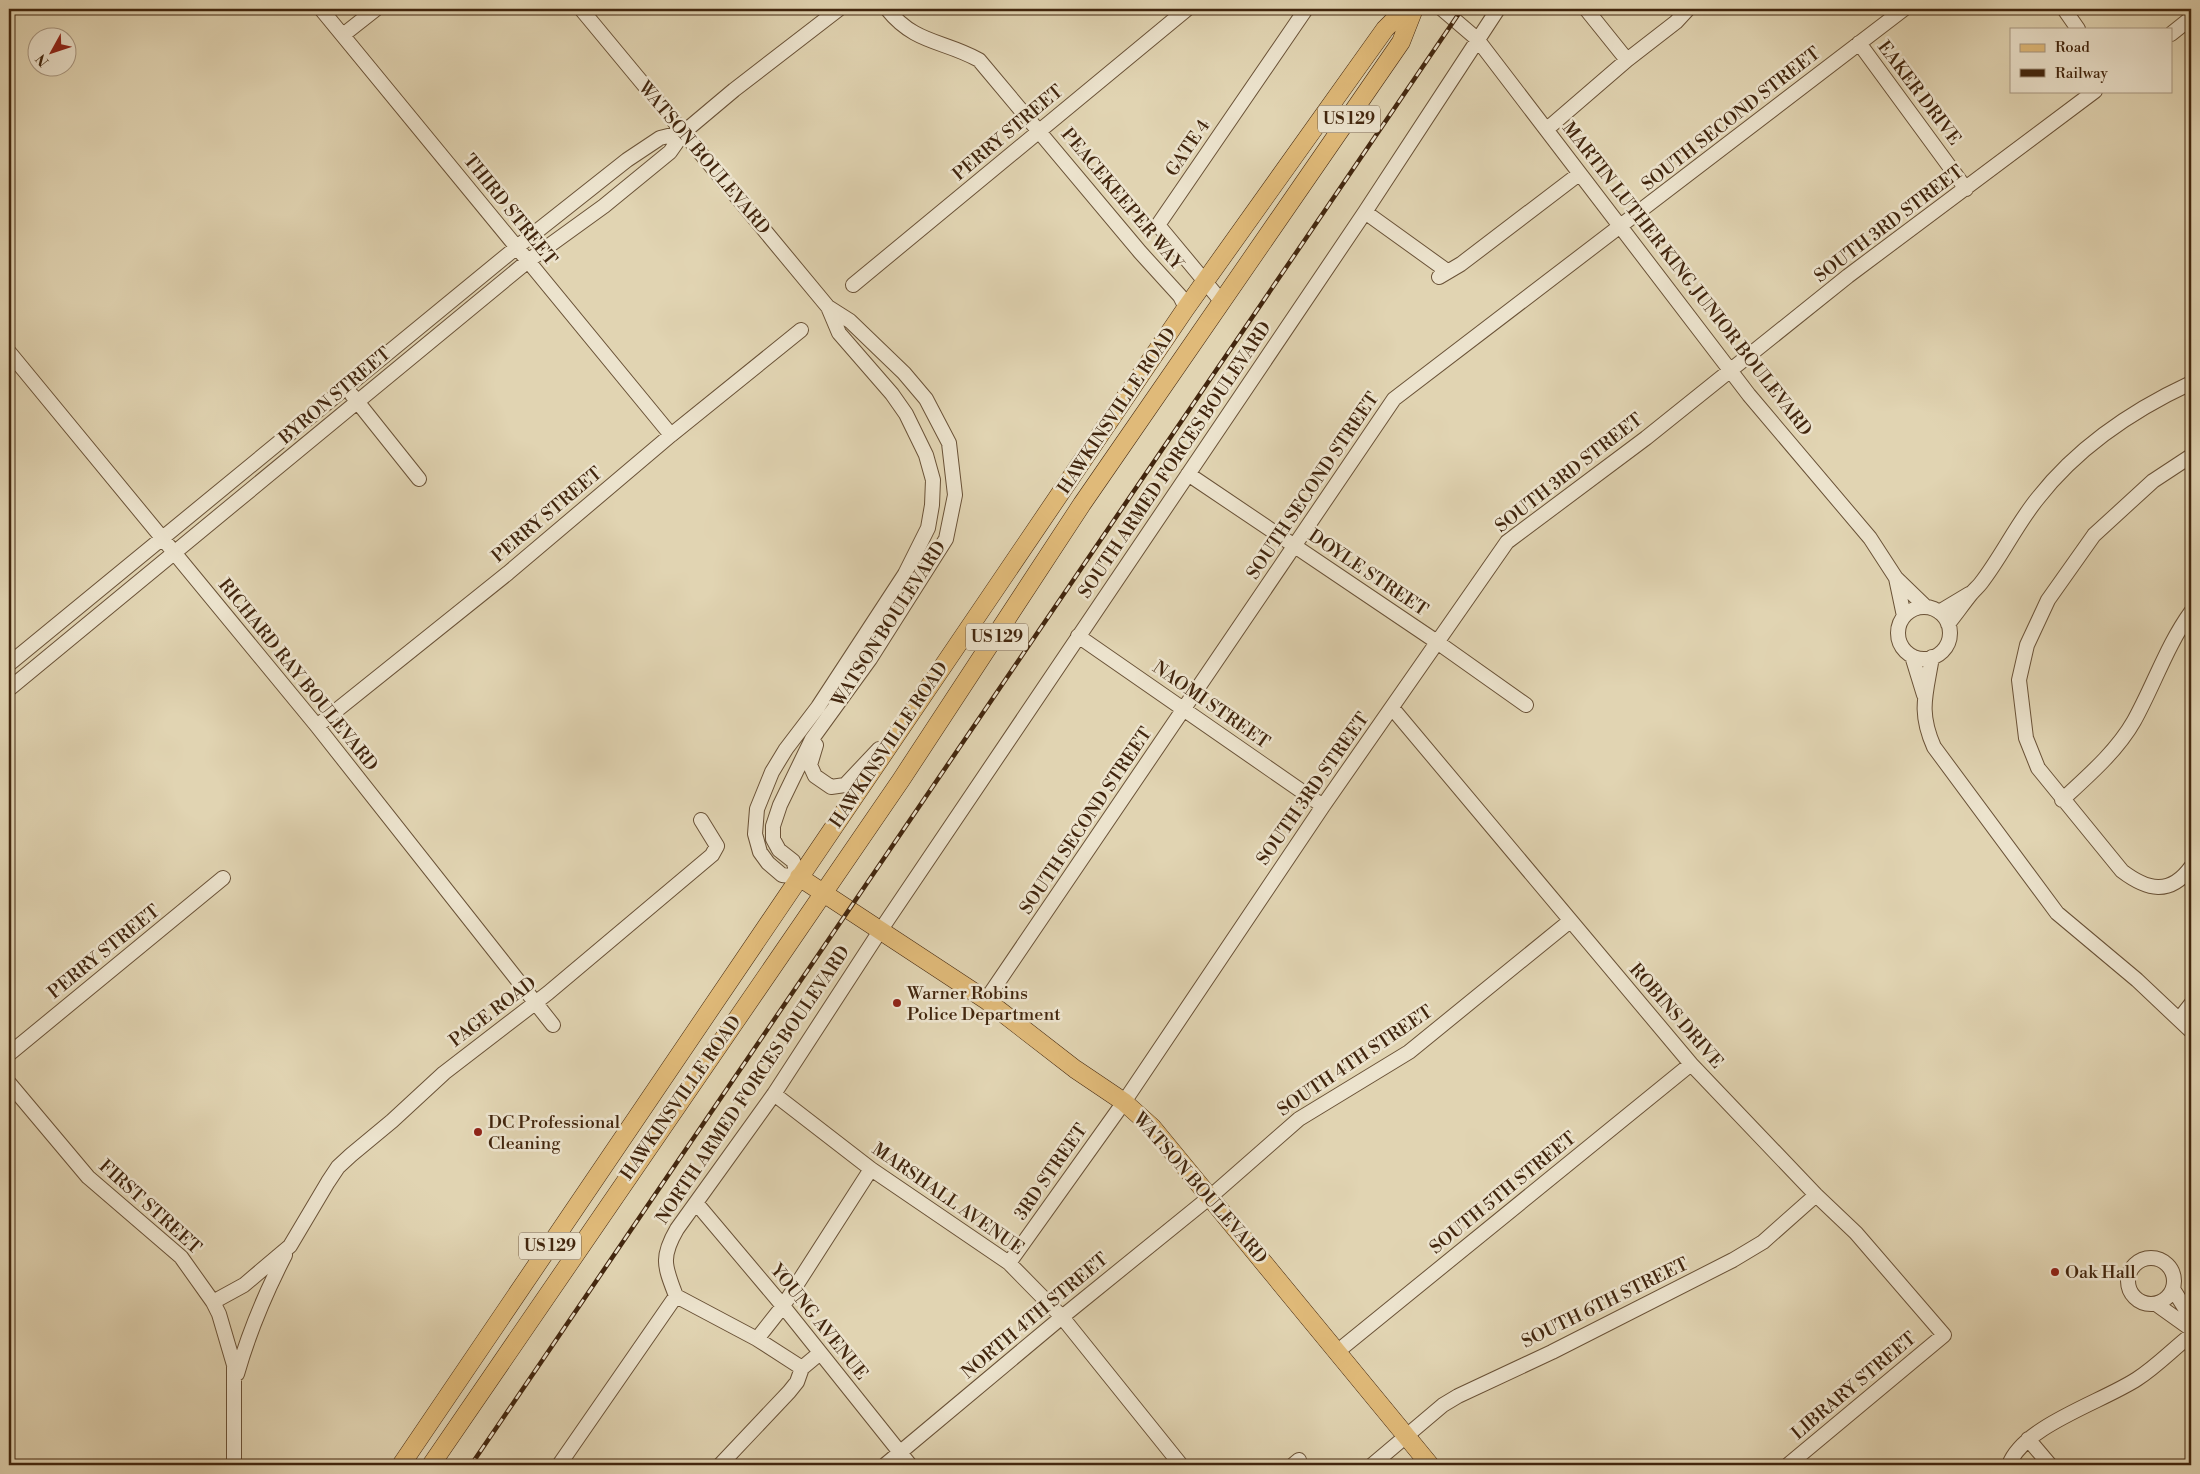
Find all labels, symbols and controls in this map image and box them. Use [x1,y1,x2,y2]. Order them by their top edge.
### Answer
north arrow [28,28,78,78]
legend [2010,28,2172,92]
street label: EAKER DRIVE [1872,36,1966,150]
text: Road [2055,38,2090,57]
street label: SOUTH SECOND STREET [1637,42,1825,196]
text: N [32,50,53,70]
text: Railway [2055,64,2109,83]
street label: WATSON BOULEVARD [632,76,775,239]
street label: PERRY STREET [948,80,1068,186]
road number: US 129 [1318,106,1380,132]
street label: GATE 4 [1161,115,1216,181]
street label: MARTIN LUTHER KING JUNIOR BOULEVARD [1557,117,1817,441]
street label: PEACEKEEPER WAY [1056,123,1189,276]
street label: THIRD STREET [458,150,562,271]
street label: SOUTH 3RD STREET [1810,160,1969,288]
street label: SOUTH ARMED FORCES BOULEVARD [1073,317,1277,603]
street label: HAWKINSVILLE ROAD [1053,323,1181,499]
street label: BYRON STREET [273,342,396,450]
street label: SOUTH SECOND STREET [1242,388,1384,584]
street label: SOUTH 3RD STREET [1491,408,1648,538]
street label: PERRY STREET [487,462,607,568]
street label: DOYLE STREET [1304,524,1432,622]
street label: WATSON BOULEVARD [826,537,951,712]
street label: RICHARD RAY BOULEVARD [213,574,383,776]
road number: US 129 [966,624,1028,650]
street label: NAOMI STREET [1148,656,1274,754]
street label: HAWKINSVILLE ROAD [825,657,953,833]
street label: SOUTH 3RD STREET [1252,708,1375,870]
street label: SOUTH SECOND STREET [1015,723,1157,919]
street label: PERRY STREET [43,900,165,1004]
street label: NORTH ARMED FORCES BOULEVARD [651,941,855,1229]
street label: ROBINS DRIVE [1624,959,1728,1073]
street label: PAGE ROAD [445,972,541,1052]
place label: Warner Robins Police Department [906,982,1061,1026]
marker: Warner Robins Police Department [891,997,903,1009]
street label: SOUTH 4TH STREET [1273,1000,1437,1122]
street label: HAWKINSVILLE ROAD [615,1011,747,1185]
street label: WATSON BOULEVARD [1127,1107,1272,1268]
place label: DC Professional Cleaning [488,1111,621,1155]
street label: 3RD STREET [1009,1119,1093,1225]
marker: DC Professional Cleaning [472,1126,484,1138]
street label: SOUTH 5TH STREET [1425,1127,1581,1259]
street label: MARSHALL AVENUE [868,1138,1028,1260]
street label: FIRST STREET [94,1155,206,1259]
road number: US 129 [519,1232,581,1260]
street label: NORTH 4TH STREET [957,1248,1113,1384]
street label: SOUTH 6TH STREET [1518,1252,1692,1353]
street label: YOUNG AVENUE [764,1258,873,1385]
place label: Oak Hall [2065,1261,2136,1284]
marker: Oak Hall [2049,1266,2061,1278]
street label: LIBRARY STREET [1787,1327,1921,1445]

